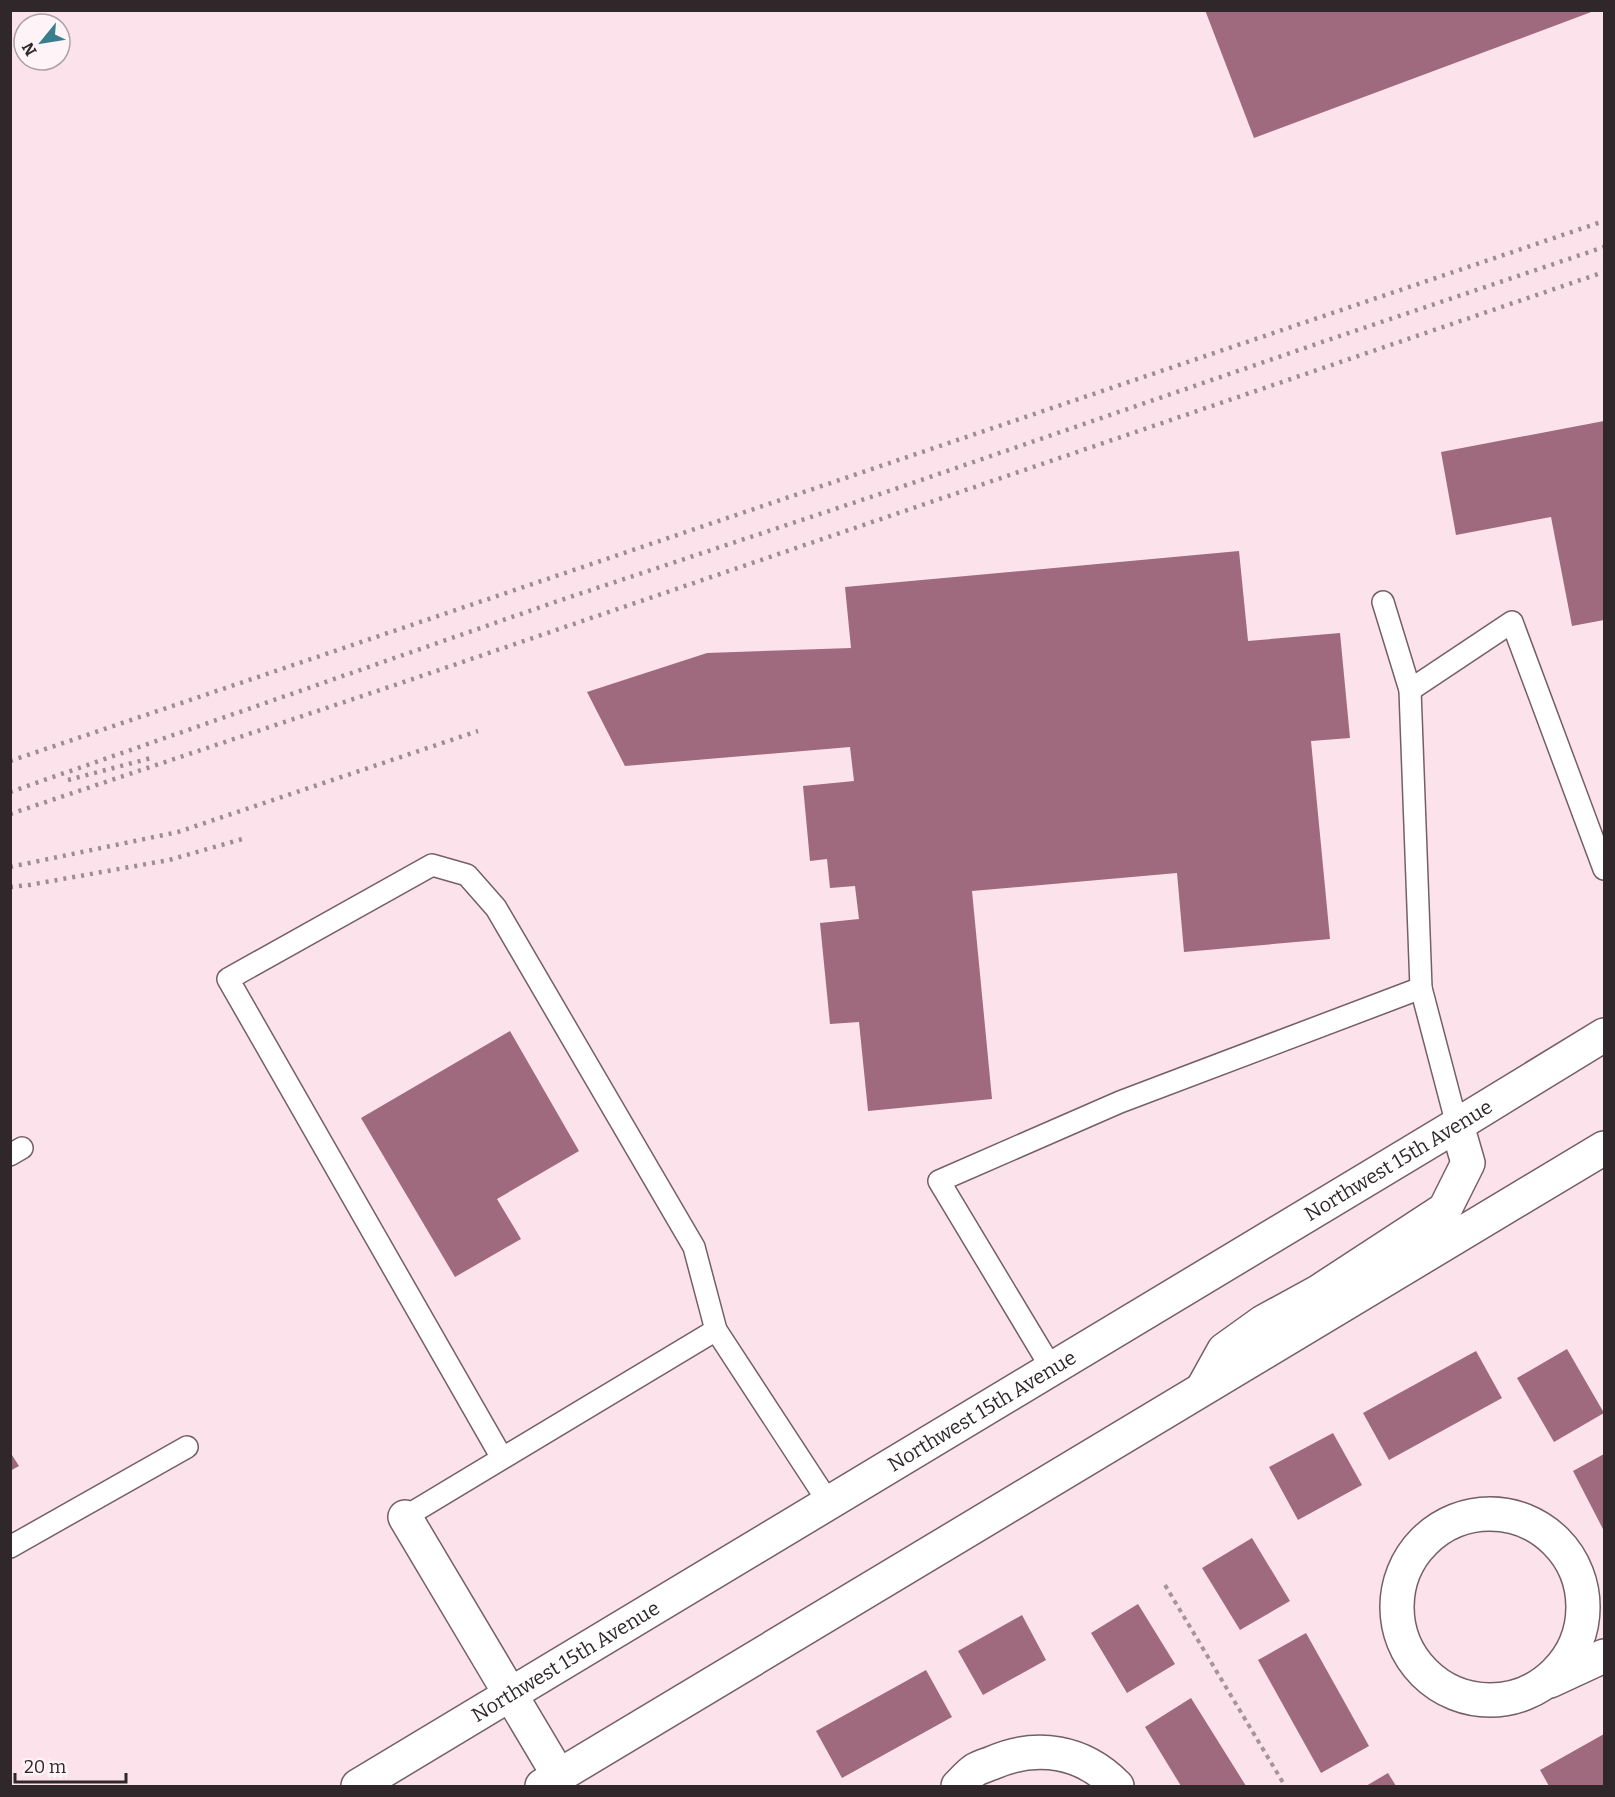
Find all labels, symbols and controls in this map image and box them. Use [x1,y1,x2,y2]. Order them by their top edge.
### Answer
north arrow [12,12,72,72]
text: N [18,39,41,59]
street label: Northwest 15th Avenue [1300,1094,1497,1226]
street label: Northwest 15th Avenue [884,1345,1080,1476]
street label: Northwest 15th Avenue [467,1596,664,1727]
scale bar [15,1746,126,1784]
text: 20 m [24,1756,66,1778]

